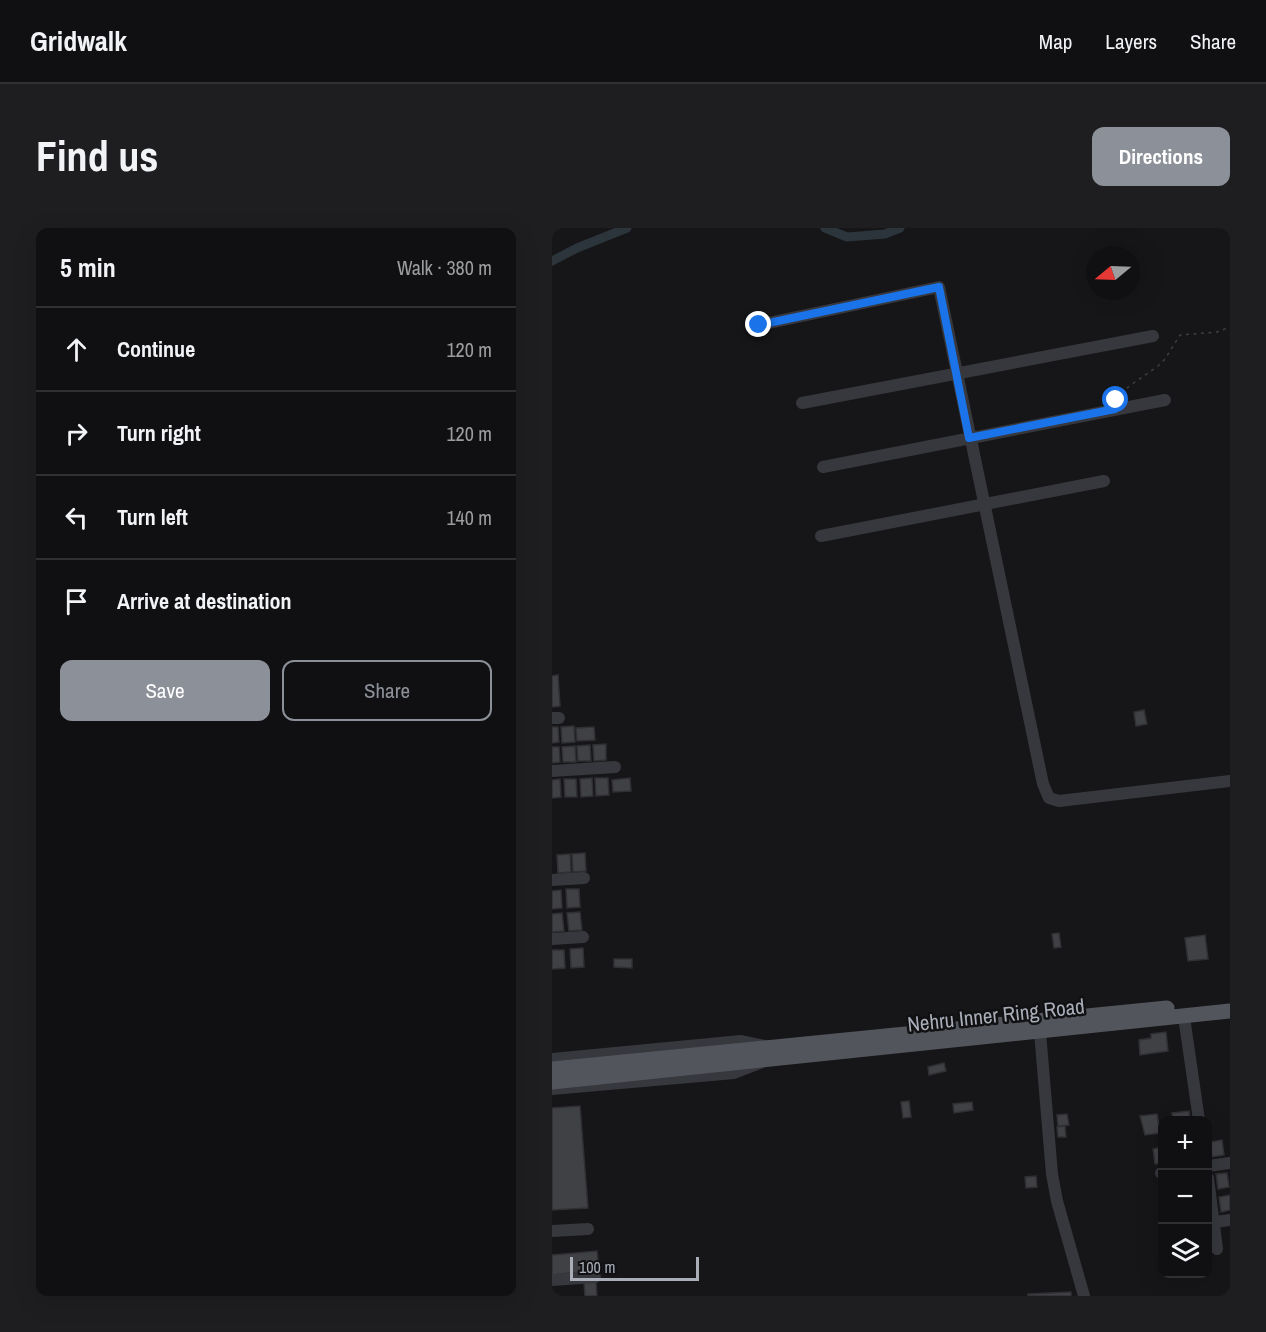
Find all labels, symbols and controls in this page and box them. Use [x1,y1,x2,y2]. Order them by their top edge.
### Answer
text: Gridwalk [30,22,127,60]
text: Map [1039,27,1072,56]
text: Layers [1105,27,1157,56]
text: Share [1190,27,1236,56]
button: Directions [1092,127,1230,186]
text: Find us [36,128,158,184]
north arrow [1086,246,1140,300]
text: 5 min [60,250,116,285]
text: Walk · 380 m [397,254,492,281]
route end [745,311,771,337]
icon: ahead [60,333,93,366]
text: Continue [117,334,195,364]
text: 120 m [446,336,492,363]
route start [1102,386,1128,412]
icon: right [60,417,93,450]
text: Turn right [117,418,201,448]
text: 120 m [446,420,492,447]
icon: left [60,501,93,534]
text: Turn left [117,502,188,532]
text: 140 m [446,504,492,531]
icon: arrive [60,585,93,618]
text: Arrive at destination [117,586,291,616]
button: Save [60,660,270,721]
button: Share [282,660,492,721]
street label: Nehru Inner Ring Road [906,991,1086,1039]
map controls [1158,1116,1212,1278]
button: + [1158,1116,1212,1170]
button: − [1158,1170,1212,1224]
button: layers [1158,1224,1212,1278]
scale bar [570,1254,699,1282]
text: 100 m [579,1256,615,1278]

